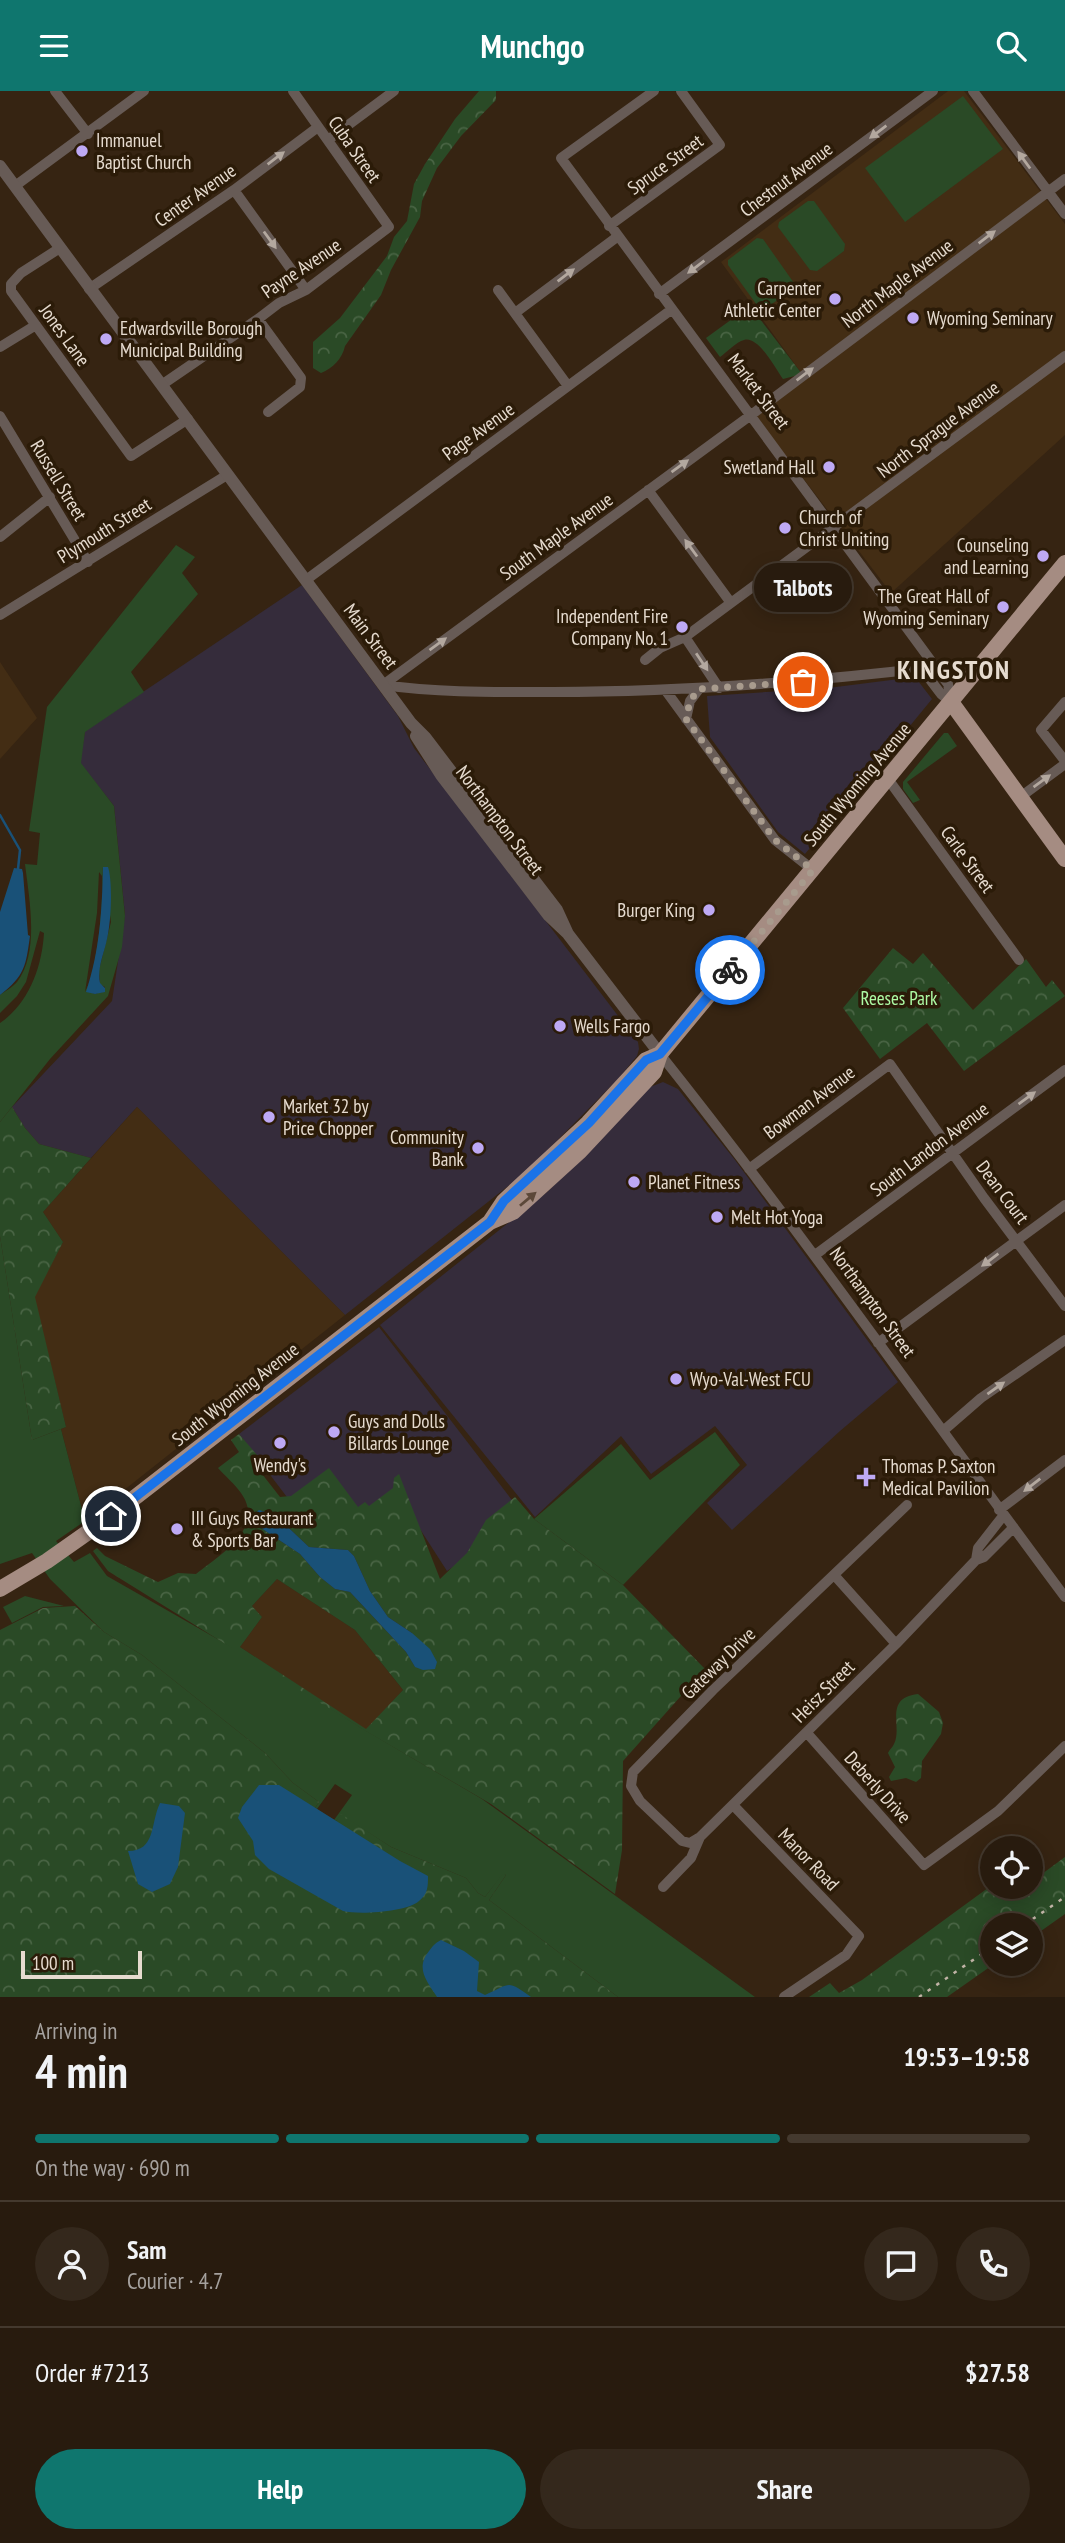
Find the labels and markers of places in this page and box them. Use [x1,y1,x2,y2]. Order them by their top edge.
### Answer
place label: Immanuel Baptist Church [96,128,191,174]
marker: Immanuel Baptist Church [74,143,90,159]
place label: Carpenter Athletic Center [724,276,822,322]
marker: Carpenter Athletic Center [827,291,843,307]
place label: Wyoming Seminary [927,306,1054,330]
marker: Wyoming Seminary [905,310,921,326]
place label: Edwardsville Borough Municipal Building [120,316,263,362]
marker: Edwardsville Borough Municipal Building [98,331,114,347]
place label: Swetland Hall [723,455,816,479]
marker: Swetland Hall [821,459,837,475]
place label: Church of Christ Uniting [799,505,889,551]
marker: Church of Christ Uniting [777,520,793,536]
place label: Counseling and Learning [944,533,1029,579]
marker: Counseling and Learning [1035,548,1051,564]
callout: Talbots [754,563,852,612]
place label: The Great Hall of Wyoming Seminary [863,584,990,630]
marker: The Great Hall of Wyoming Seminary [995,599,1011,615]
place label: Independent Fire Company No. 1 [556,604,668,650]
marker: Independent Fire Company No. 1 [674,619,690,635]
pin [773,652,833,712]
place label: Burger King [617,898,695,922]
marker: Burger King [701,902,717,918]
place label: Wells Fargo [574,1014,650,1038]
marker: Wells Fargo [552,1018,568,1034]
place label: Market 32 by Price Chopper [283,1094,374,1140]
marker: Market 32 by Price Chopper [261,1109,277,1125]
place label: Community Bank [390,1125,465,1171]
marker: Community Bank [470,1140,486,1156]
place label: Planet Fitness [648,1170,740,1194]
marker: Planet Fitness [626,1174,642,1190]
place label: Melt Hot Yoga [731,1205,823,1229]
marker: Melt Hot Yoga [709,1209,725,1225]
place label: Wyo-Val-West FCU [690,1367,811,1391]
marker: Wyo-Val-West FCU [668,1371,684,1387]
place label: Guys and Dolls Billards Lounge [348,1409,449,1455]
marker: Guys and Dolls Billards Lounge [326,1424,342,1440]
marker: Wendy's [272,1435,288,1451]
place label: Wendy's [254,1453,306,1477]
place label: Thomas P. Saxton Medical Pavilion [882,1454,995,1500]
marker: Thomas P. Saxton Medical Pavilion [856,1467,876,1487]
pin [81,1486,141,1546]
place label: III Guys Restaurant & Sports Bar [191,1506,314,1552]
marker: III Guys Restaurant & Sports Bar [169,1521,185,1537]

